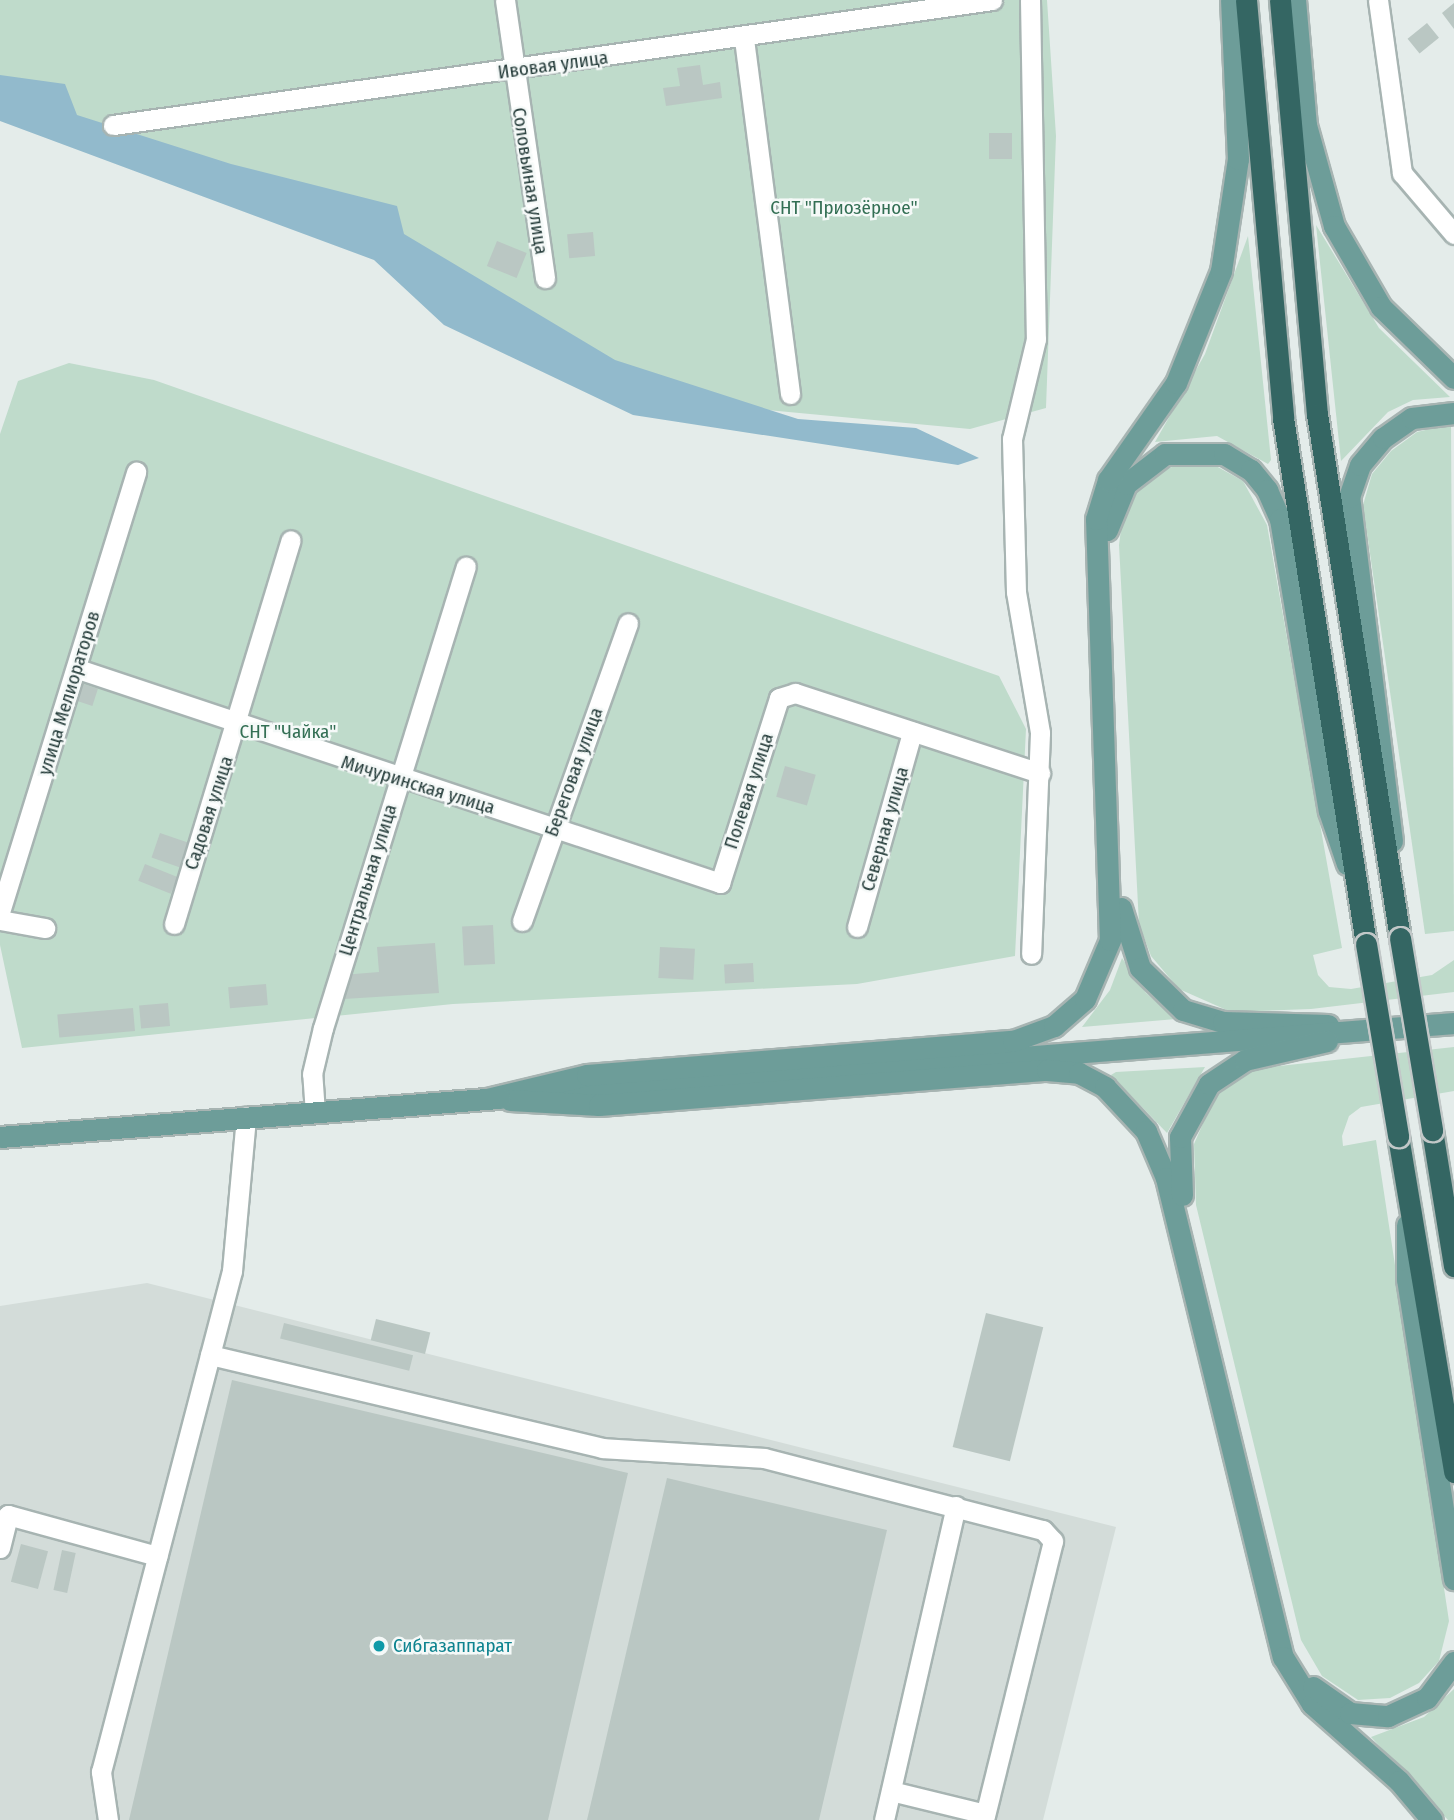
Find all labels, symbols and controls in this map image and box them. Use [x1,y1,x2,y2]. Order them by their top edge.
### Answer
street label: Ивовая улица [496,46,610,84]
street label: Соловьиная улица [507,106,553,256]
park label: СНТ "Приозёрное" [770,197,918,219]
street label: улица Мелиораторов [33,608,105,778]
street label: Береговая улица [540,704,608,840]
park label: СНТ "Чайка" [240,721,336,743]
street label: Полевая улица [720,730,778,852]
street label: Мичуринская улица [338,751,498,819]
street label: Садовая улица [180,753,238,873]
street label: Северная улица [856,764,914,894]
street label: Центральная улица [334,801,402,959]
place label: Сибгазаппарат [393,1635,512,1657]
marker: Сибгазаппарат [371,1638,387,1654]

